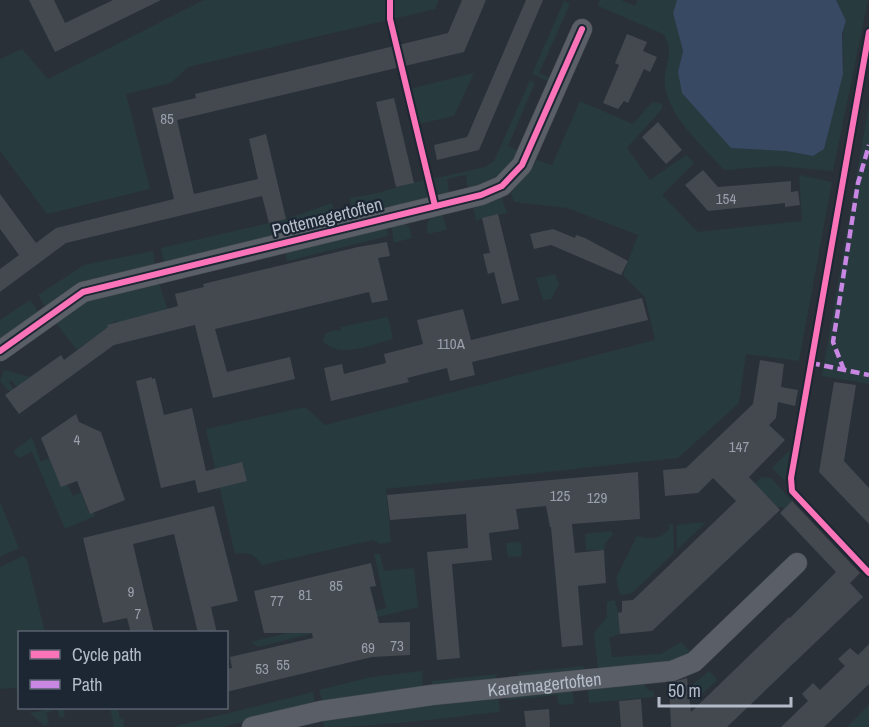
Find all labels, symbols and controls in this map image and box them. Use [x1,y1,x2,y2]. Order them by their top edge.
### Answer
house number: 85 [160,108,174,129]
house number: 154 [716,188,736,209]
street label: Pottemagertoften [269,191,385,243]
house number: 110A [437,333,466,354]
house number: 4 [74,429,81,450]
house number: 147 [729,436,749,457]
house number: 125 [550,485,570,506]
house number: 129 [587,487,607,508]
house number: 85 [329,575,343,596]
house number: 9 [128,581,135,602]
house number: 81 [298,584,312,605]
house number: 77 [270,590,284,611]
house number: 7 [135,603,142,624]
legend [18,631,228,709]
house number: 73 [390,635,404,656]
house number: 69 [361,637,375,658]
text: Cycle path [72,642,142,667]
house number: 55 [276,654,290,675]
house number: 53 [255,658,269,679]
street label: Karetmagertoften [486,666,603,702]
scale bar [659,670,791,708]
text: Path [72,672,102,697]
text: 50 m [668,678,701,703]

